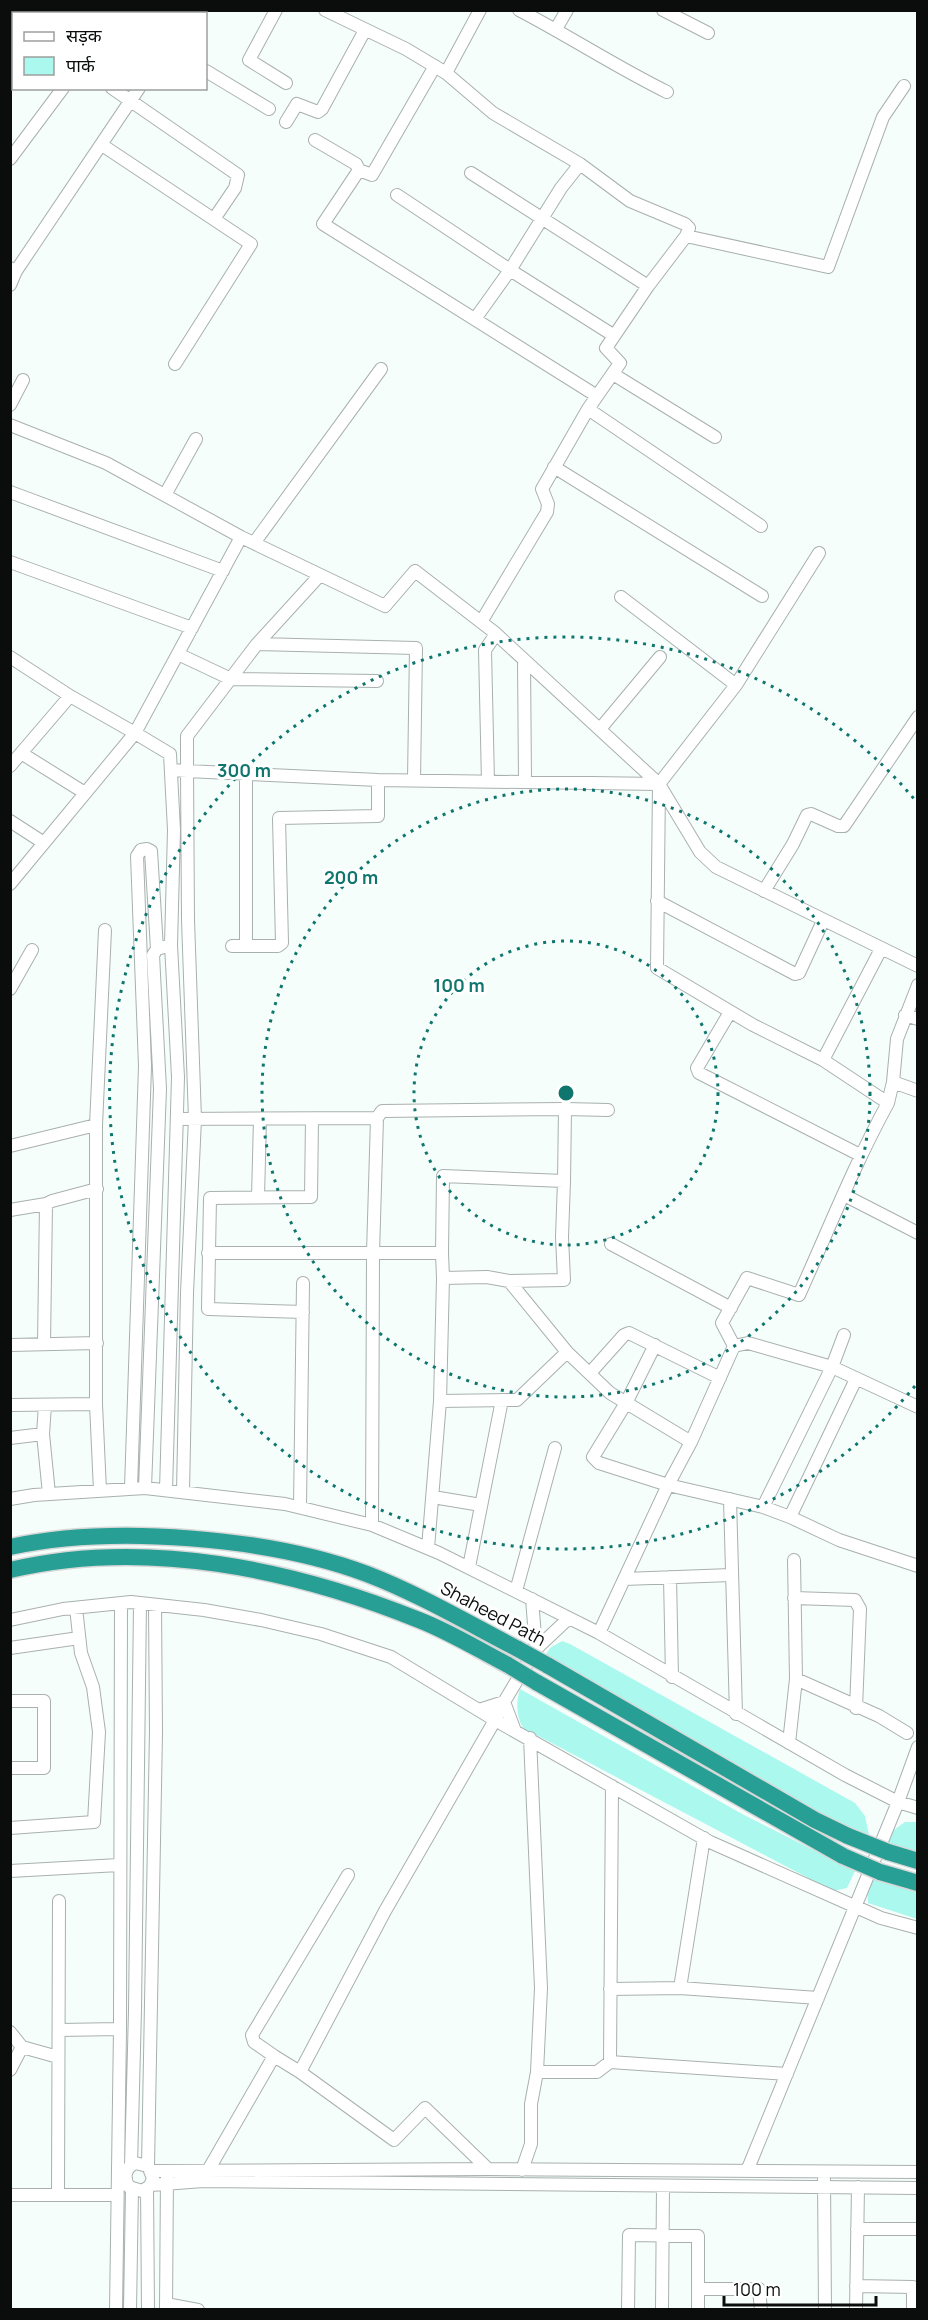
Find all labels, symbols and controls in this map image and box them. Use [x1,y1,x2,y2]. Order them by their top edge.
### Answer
legend [12,12,207,90]
text: सड़क [66,23,103,47]
text: पार्क [66,53,96,77]
text: 300 m [217,758,271,782]
text: 200 m [324,865,378,889]
text: 100 m [433,973,485,997]
centre of rings [556,1083,576,1103]
street label: Shaheed Path [437,1575,550,1651]
scale bar [724,2269,876,2307]
text: 100 m [733,2277,781,2301]

